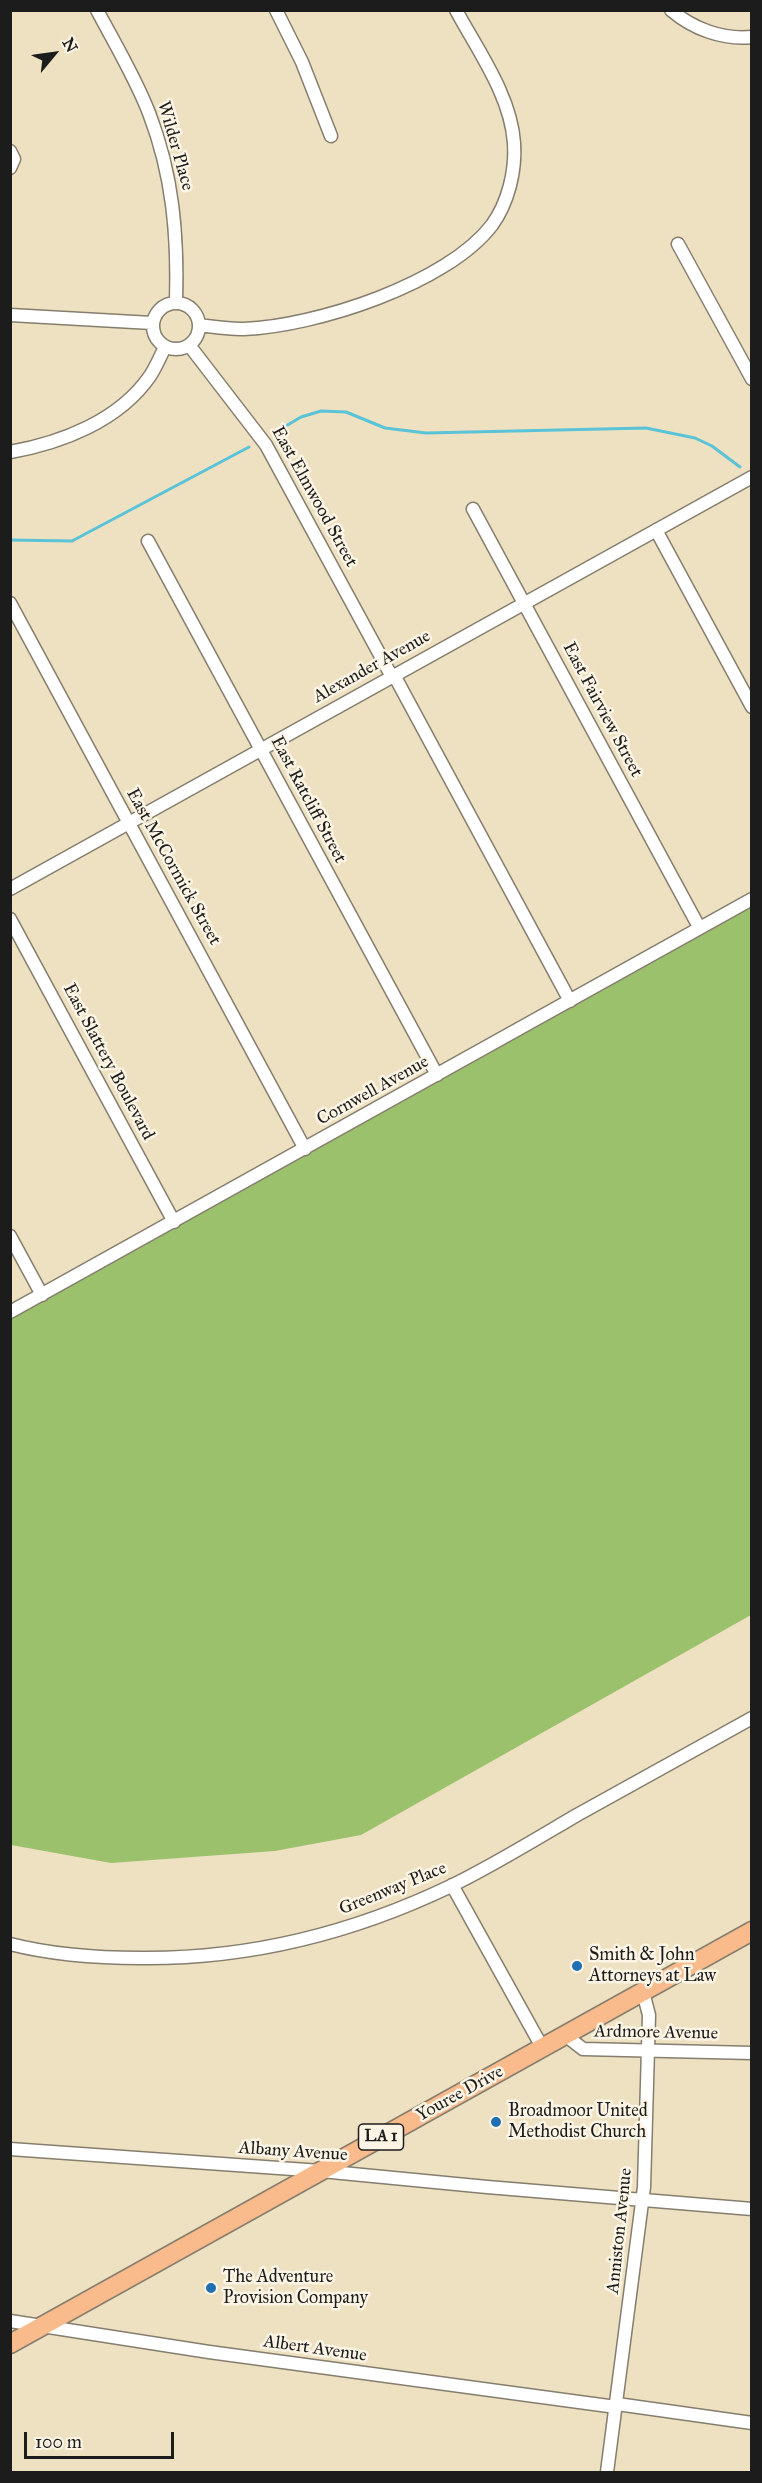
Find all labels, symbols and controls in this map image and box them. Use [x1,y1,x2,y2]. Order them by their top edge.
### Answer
north arrow [24,24,84,84]
text: N [59,34,82,56]
street label: Wilder Place [152,99,198,193]
street label: East Elmwood Street [266,423,362,571]
street label: Alexander Avenue [310,626,434,708]
street label: East Fairview Street [557,639,647,781]
street label: East Ratcliff Street [265,733,351,867]
street label: East McCormick Street [121,785,225,949]
street label: East Slattery Boulevard [58,980,158,1144]
street label: Cornwell Avenue [313,1051,433,1131]
street label: Greenway Place [336,1858,450,1920]
place label: Smith & John Attorneys at Law [589,1945,716,1988]
marker: Smith & John Attorneys at Law [570,1959,584,1973]
street label: Ardmore Avenue [594,2021,718,2045]
street label: Youree Drive [413,2061,507,2127]
place label: Broadmoor United Methodist Church [508,2101,648,2144]
marker: Broadmoor United Methodist Church [489,2115,503,2129]
road number: LA 1 [358,2124,404,2150]
street label: Albany Avenue [238,2137,348,2167]
street label: Anniston Avenue [603,2167,637,2295]
place label: The Adventure Provision Company [223,2267,368,2310]
marker: The Adventure Provision Company [204,2281,218,2295]
street label: Albert Avenue [262,2331,368,2367]
scale bar [27,2420,177,2458]
text: 100 m [35,2431,82,2453]

